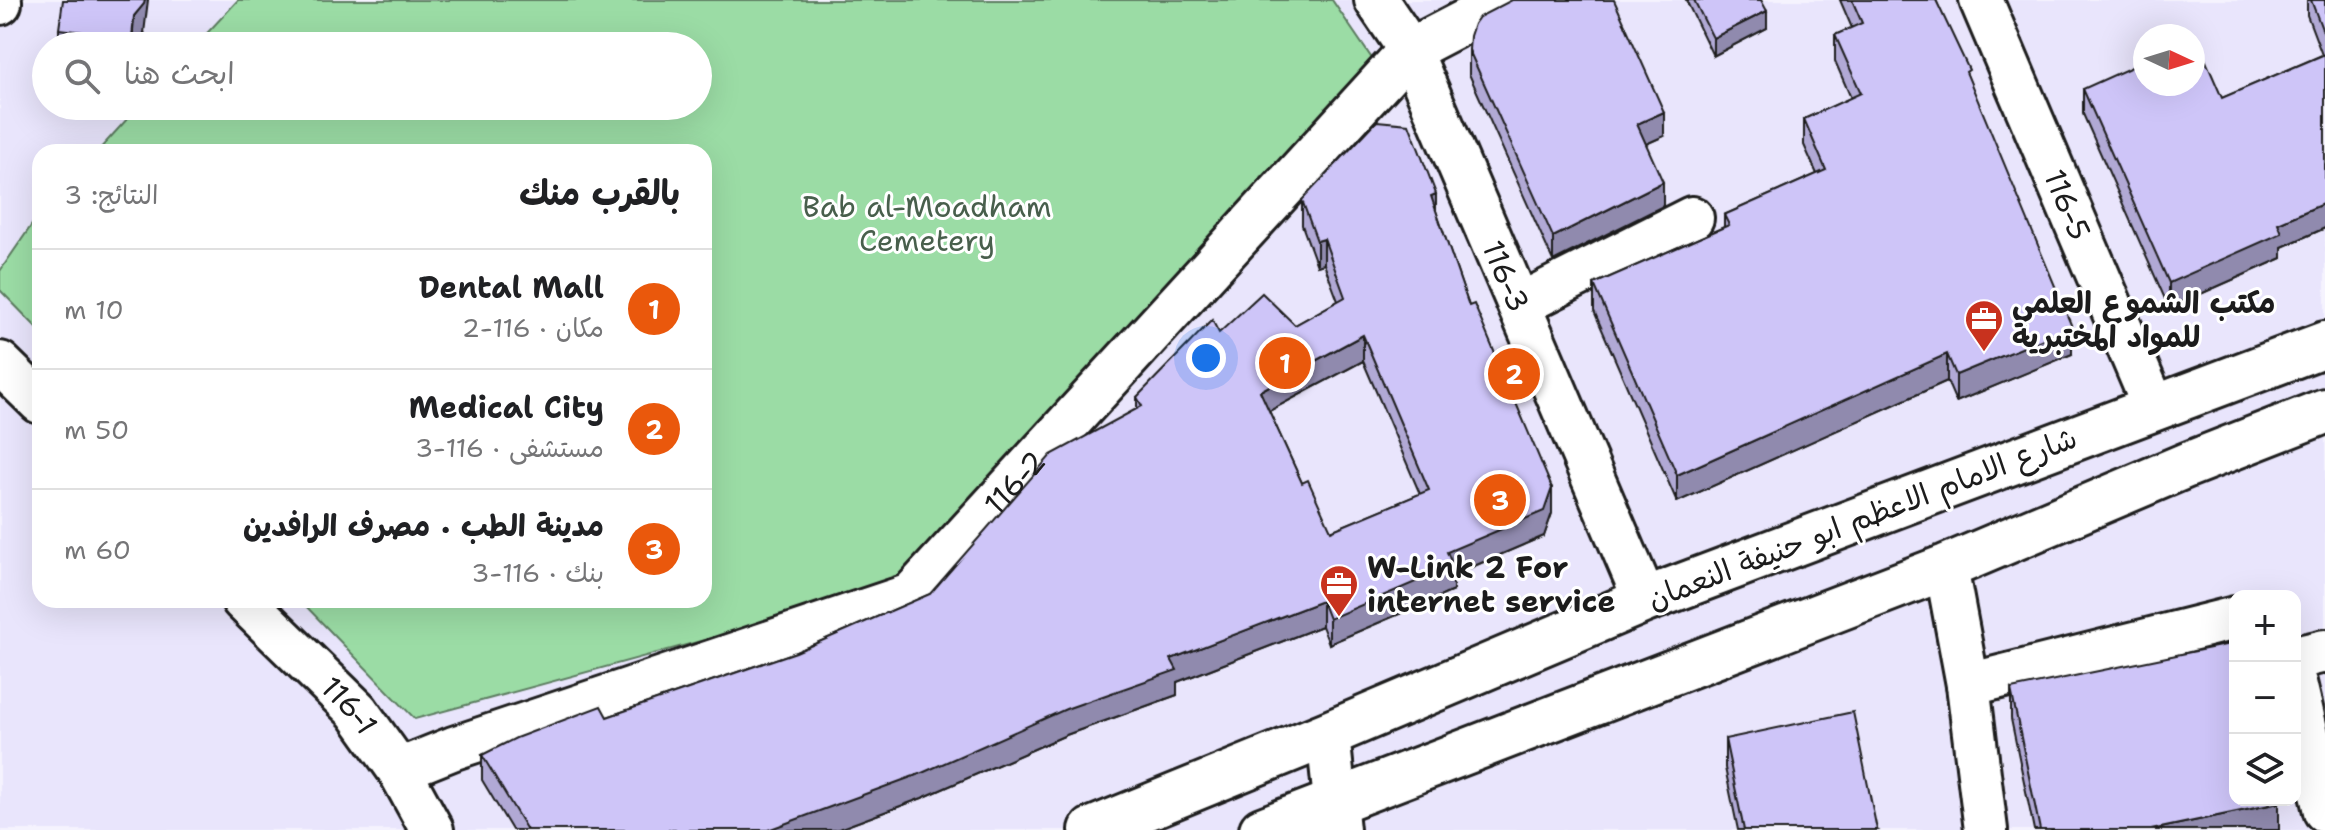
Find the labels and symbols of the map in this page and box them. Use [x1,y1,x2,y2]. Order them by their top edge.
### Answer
north arrow [2133,24,2205,96]
street label: 116-5 [2035,163,2101,246]
park label: Bab al-Moadham Cemetery [802,186,1052,261]
street label: 116-3 [1473,234,1540,318]
place label: مكتب الشموع العلمي للمواد المختبرية [2012,282,2275,357]
office icon: مكتب الشموع العلمي للمواد المختبرية [1963,298,2005,353]
pin: 1 [1259,333,1311,393]
your location [1186,338,1226,378]
pin: 2 [1488,344,1540,404]
street label: شارع الامام الاعظم ابو حنيفة النعمان [1641,417,2083,621]
street label: 116-2 [974,441,1054,523]
pin: 3 [1474,470,1526,530]
place label: W-Link 2 For internet service [1367,547,1616,622]
office icon: W-Link 2 For internet service [1318,563,1360,618]
street label: 116-1 [312,667,388,743]

